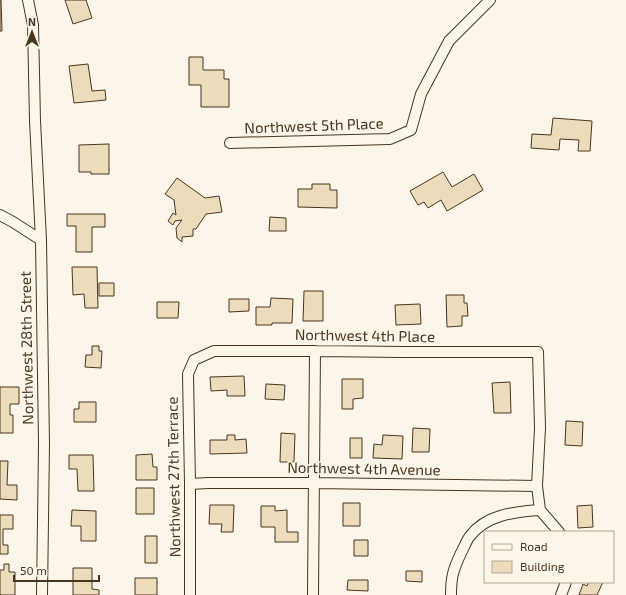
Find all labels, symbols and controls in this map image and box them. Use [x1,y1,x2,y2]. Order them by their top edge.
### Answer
north arrow [12,12,52,52]
text: N [28,15,36,28]
street label: Northwest 5th Place [244,114,384,136]
street label: Northwest 28th Street [16,271,36,425]
street label: Northwest 4th Place [295,325,435,345]
street label: Northwest 27th Terrace [163,396,183,558]
street label: Northwest 4th Avenue [287,458,441,478]
legend [484,531,614,583]
text: Road [520,539,548,553]
scale bar [14,557,99,583]
text: Building [520,559,565,573]
text: 50 m [20,563,47,577]

